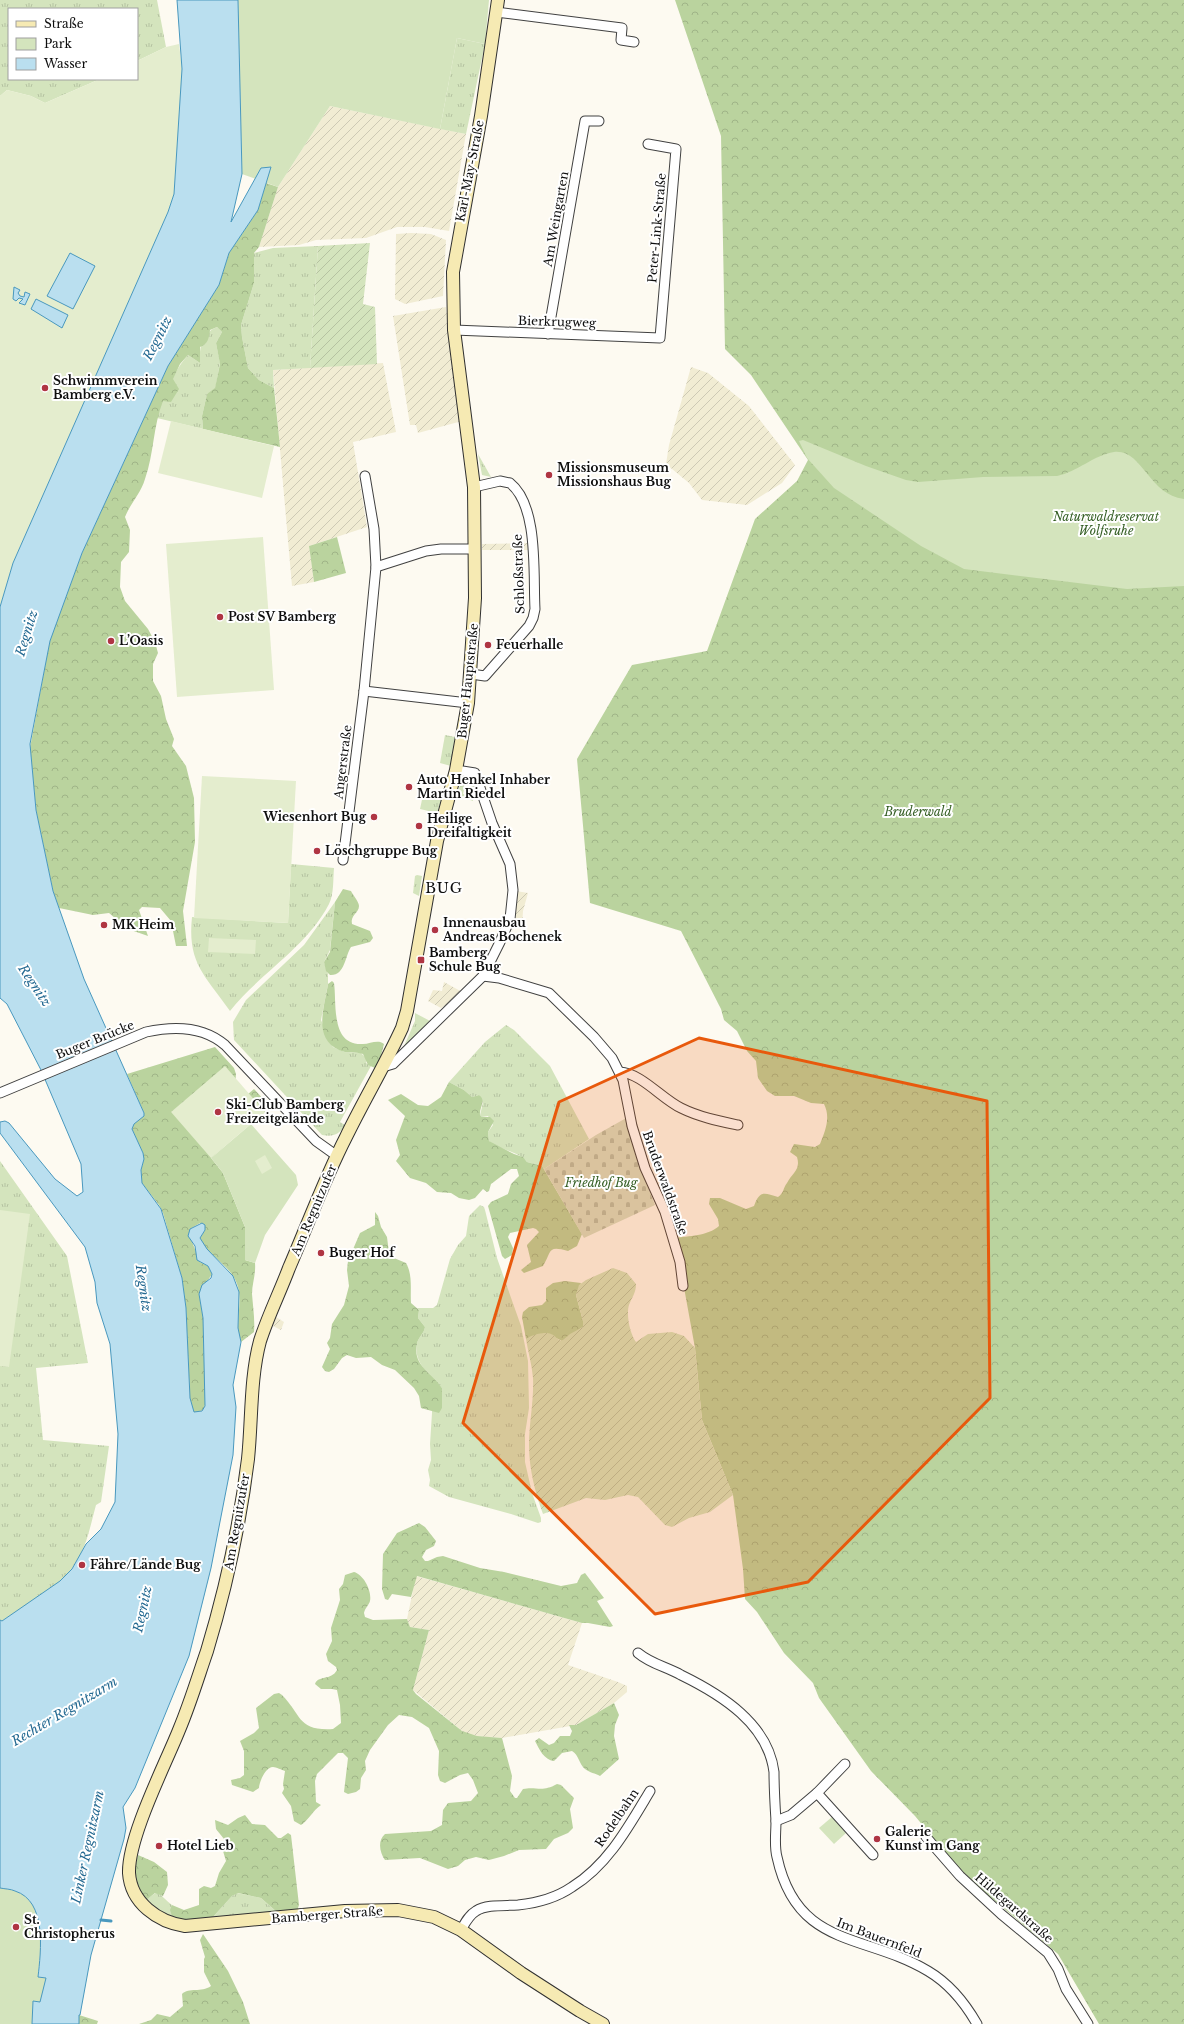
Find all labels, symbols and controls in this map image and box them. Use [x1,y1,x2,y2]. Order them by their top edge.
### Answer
legend [8,8,138,80]
text: Straße [44,16,84,31]
text: Park [44,36,72,51]
text: Wasser [43,56,87,71]
street label: Karl-May-Straße [452,119,487,223]
street label: Am Weingarten [540,170,571,269]
street label: Peter-Link-Straße [644,172,669,283]
water label: Regnitz [139,313,176,364]
street label: Bierkrugweg [518,313,597,330]
place label: Schwimmverein Bamberg e.V. [53,373,158,402]
marker: Schwimmverein Bamberg e.V. [40,383,50,393]
place label: Missionsmuseum Missionshaus Bug [557,460,672,489]
marker: Missionsmuseum Missionshaus Bug [544,470,554,480]
park label: Naturwaldreservat Wolfsruhe [1052,509,1160,538]
street label: Schloßstraße [510,534,527,614]
water label: Regnitz [11,608,42,659]
place label: Post SV Bamberg [228,609,337,624]
marker: Post SV Bamberg [215,612,225,622]
street label: Buger Hauptstraße [454,622,481,739]
place label: L’Oasis [119,633,164,648]
marker: L’Oasis [106,636,116,646]
place label: Feuerhalle [496,637,563,652]
marker: Feuerhalle [483,640,493,650]
street label: Angerstraße [330,724,355,801]
place label: Auto Henkel Inhaber Martin Riedel [416,772,550,801]
marker: Auto Henkel Inhaber Martin Riedel [404,782,414,792]
park label: Bruderwald [883,804,953,819]
place label: Wiesenhort Bug [262,809,367,824]
place label: Heilige Dreifaltigkeit [427,811,512,840]
marker: Wiesenhort Bug [369,812,379,822]
marker: Heilige Dreifaltigkeit [414,821,424,831]
place label: Löschgruppe Bug [325,843,438,858]
marker: Löschgruppe Bug [312,846,322,856]
district label: BUG [425,879,463,897]
place label: Innenausbau Andreas Bochenek [442,915,563,944]
place label: MK Heim [112,917,175,932]
marker: MK Heim [99,920,109,930]
marker: Innenausbau Andreas Bochenek [430,925,440,935]
place label: Bamberg Schule Bug [429,945,501,974]
marker: Bamberg Schule Bug [416,955,426,965]
water label: Regnitz [14,960,55,1010]
street label: Buger Brücke [53,1017,136,1062]
place label: Ski-Club Bamberg Freizeitgelände [226,1097,344,1126]
marker: Ski-Club Bamberg Freizeitgelände [213,1107,223,1117]
street label: Bruderwaldstraße [640,1129,691,1237]
street label: Am Regnitzufer [287,1161,340,1259]
park label: Friedhof Bug [564,1175,639,1190]
place label: Buger Hof [329,1245,396,1260]
marker: Buger Hof [316,1248,326,1258]
water label: Regnitz [132,1263,155,1313]
street label: Am Regnitzufer [220,1472,252,1572]
place label: Fähre/Lände Bug [90,1557,201,1572]
marker: Fähre/Lände Bug [77,1560,87,1570]
water label: Regnitz [129,1584,156,1635]
water label: Rechter Regnitzarm [7,1673,120,1750]
street label: Rodelbahn [592,1786,642,1850]
water label: Linker Regnitzarm [67,1789,108,1906]
place label: Galerie Kunst im Gang [885,1824,980,1853]
marker: Galerie Kunst im Gang [872,1834,882,1844]
place label: Hotel Lieb [167,1838,234,1853]
marker: Hotel Lieb [154,1841,164,1851]
street label: Hildegardstraße [972,1869,1057,1946]
street label: Bamberger Straße [271,1903,383,1926]
place label: St. Christopherus [24,1912,115,1941]
street label: Im Bauernfeld [835,1914,924,1961]
marker: St. Christopherus [11,1922,21,1932]

